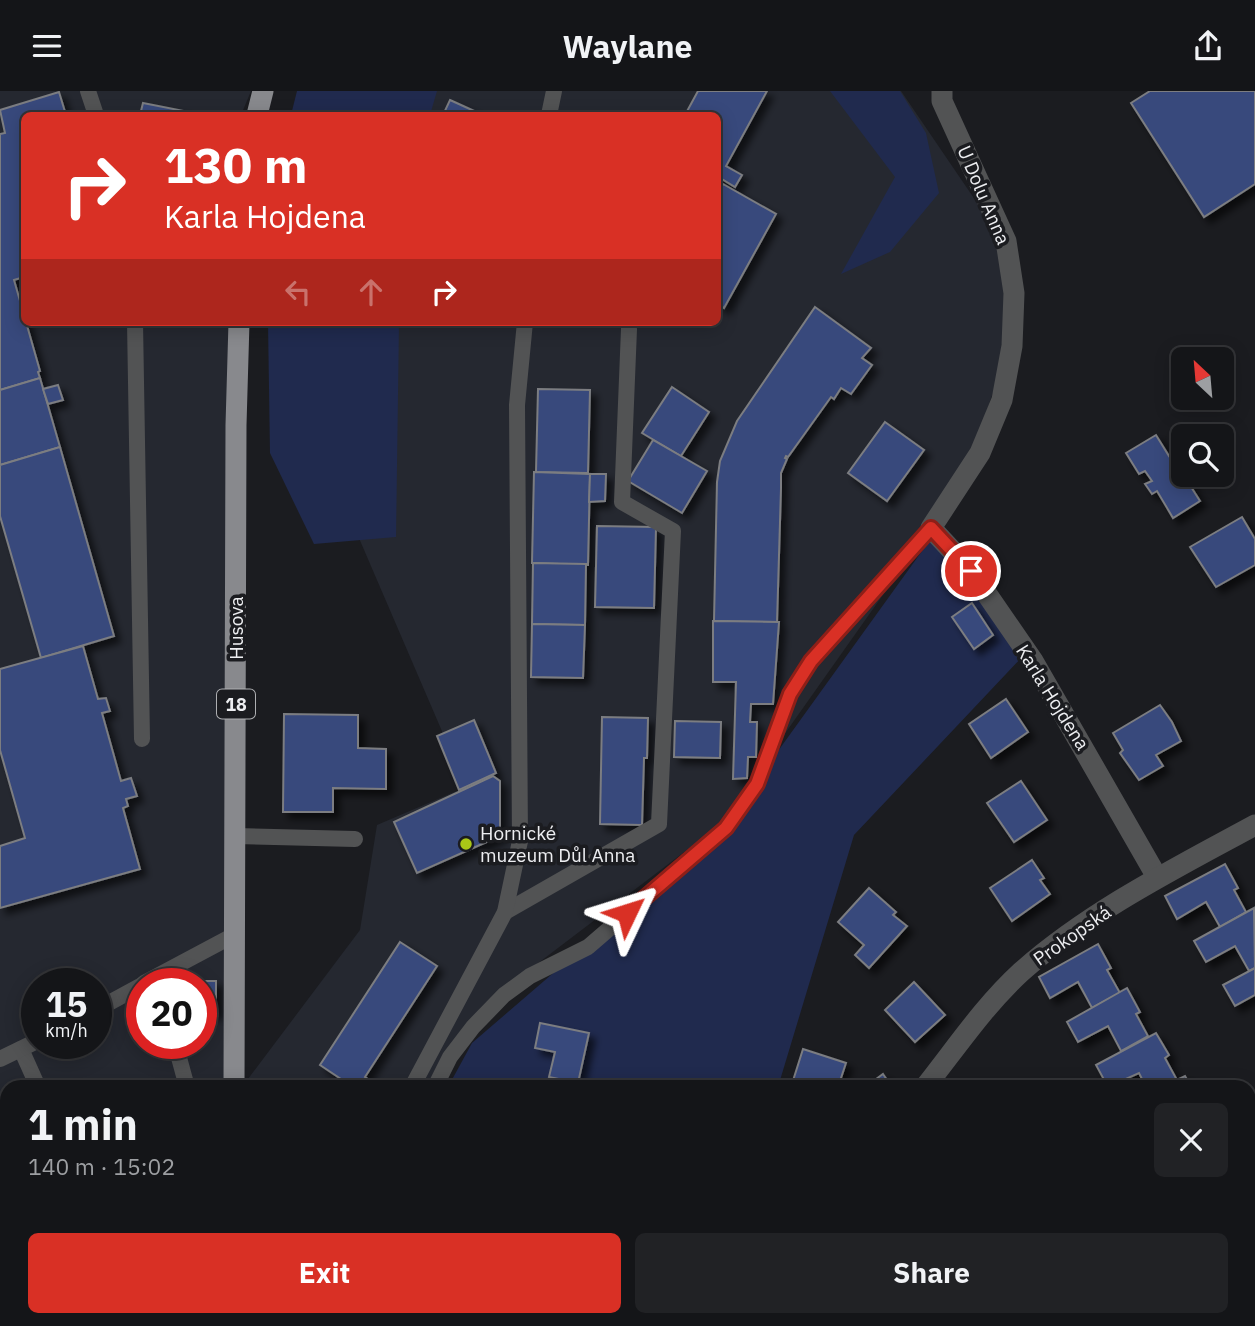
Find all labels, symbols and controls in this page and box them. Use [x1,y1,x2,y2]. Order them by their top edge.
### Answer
text: Waylane [562,25,693,67]
icon: menu [28,27,66,65]
icon: share [1189,27,1227,65]
text: 130 m [164,133,308,196]
icon: right [49,140,140,231]
street label: U Dolu Anna [952,142,1016,248]
text: Karla Hojdena [164,195,366,237]
icon: left [279,273,317,311]
icon: ahead [352,273,390,311]
icon: right [425,273,463,311]
north arrow [1171,347,1234,409]
map controls [1171,347,1234,487]
button: search [1171,424,1234,487]
pin [941,541,1001,601]
icon: arrive [952,552,990,590]
street label: Husova [224,596,248,660]
street label: Karla Hojdena [1011,640,1095,754]
road number: 18 [217,689,255,719]
place label: Hornické muzeum Důl Anna [480,821,635,867]
marker: Hornické muzeum Důl Anna [458,836,474,852]
position arrow [590,876,664,950]
street label: Prokopská [1028,899,1116,971]
speed limit sign: 20 [126,968,217,1059]
text: 15 [45,981,88,1027]
text: km/h [45,1019,88,1042]
text: 1 min [28,1097,138,1152]
button: close [1154,1103,1228,1177]
text: 140 m · 15:02 [28,1151,175,1181]
button: Exit [28,1233,621,1313]
button: Share [635,1233,1228,1313]

